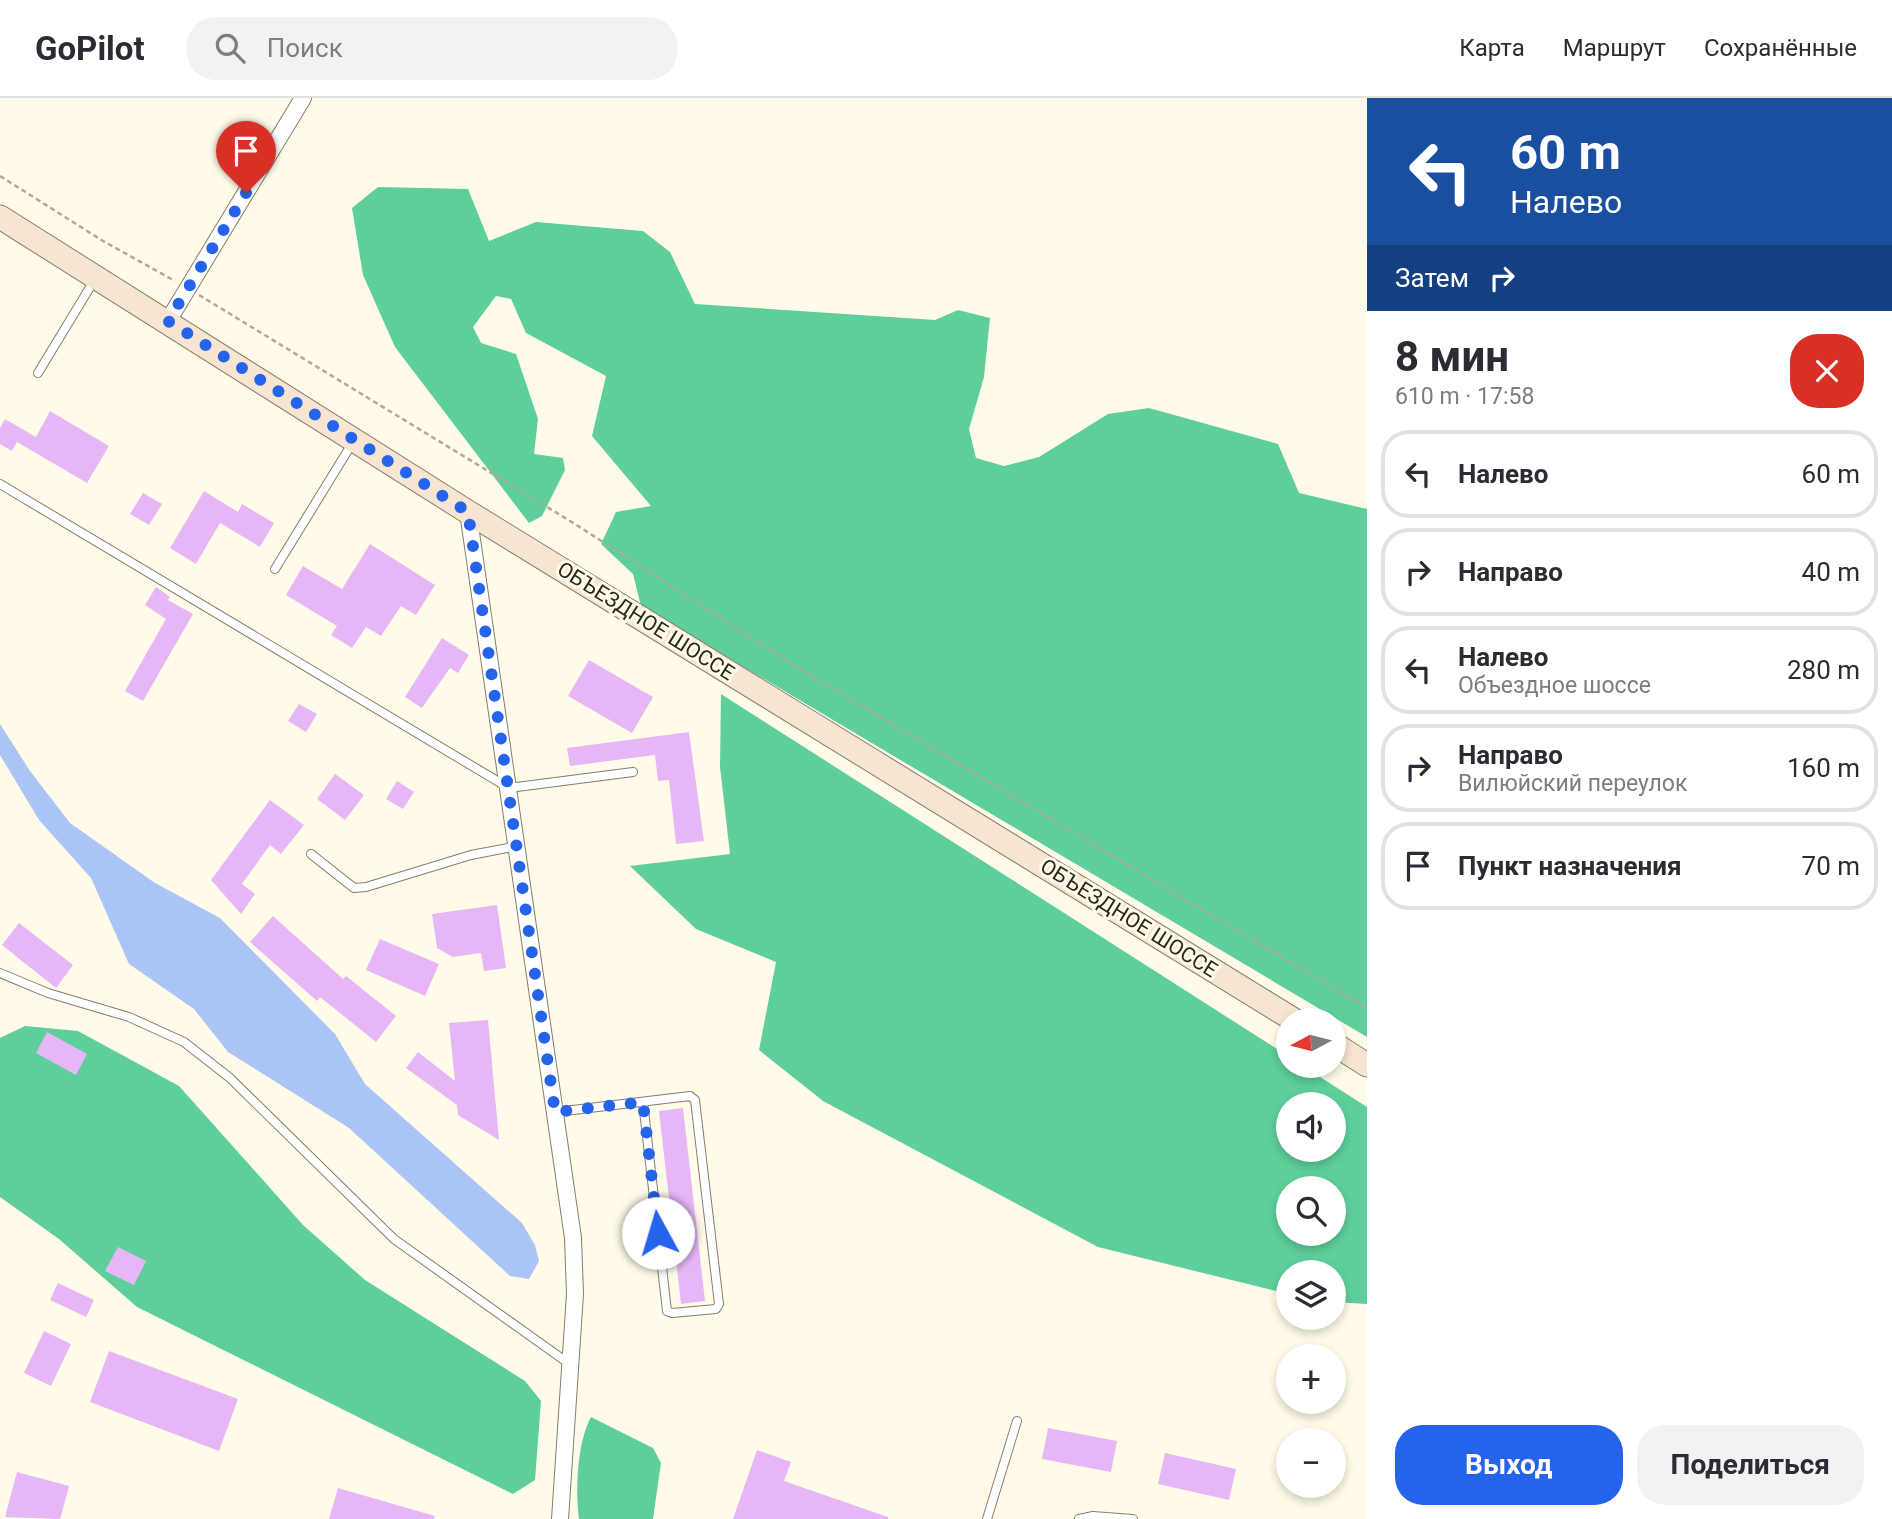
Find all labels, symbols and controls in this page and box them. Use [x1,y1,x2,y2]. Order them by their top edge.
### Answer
search box [187,17,677,80]
text: GoPilot [35,29,145,68]
icon: search [211,29,249,67]
text: Поиск [267,33,343,63]
text: Карта [1459,34,1525,62]
text: Маршрут [1563,34,1666,62]
text: Сохранённые [1704,34,1857,62]
pin [216,121,276,193]
text: 60 m [1510,124,1621,181]
icon: left [1395,126,1486,217]
icon: arrive [227,132,265,170]
text: Налево [1510,183,1622,221]
icon: right [1483,259,1521,297]
text: Затем [1395,263,1469,293]
text: 8 мин [1395,332,1509,381]
button: close [1790,334,1864,408]
text: 610 m · 17:58 [1395,383,1534,410]
icon: left [1399,455,1437,493]
text: Налево [1458,459,1548,489]
text: 60 m [1802,459,1860,489]
icon: right [1399,553,1437,591]
street label: ОБЪЕЗДНОЕ ШОССЕ [553,557,739,685]
text: Направо [1458,557,1563,587]
text: 40 m [1802,557,1860,587]
text: Налево [1458,642,1548,672]
icon: left [1399,651,1437,689]
text: 280 m [1787,655,1860,685]
text: Объездное шоссе [1458,672,1651,699]
text: Направо [1458,740,1563,770]
icon: right [1399,749,1437,787]
text: 160 m [1787,753,1860,783]
text: Вилюйский переулок [1458,770,1687,797]
icon: arrive [1399,847,1437,885]
text: Пункт назначения [1458,851,1682,881]
text: 70 m [1802,851,1860,881]
street label: ОБЪЕЗДНОЕ ШОССЕ [1036,854,1222,982]
north arrow [1276,1008,1346,1078]
map controls [1276,1008,1346,1498]
button: sound [1276,1092,1346,1162]
button: search [1276,1176,1346,1246]
position arrow [621,1196,695,1270]
button: layers [1276,1260,1346,1330]
button: + [1276,1344,1346,1414]
button: Выход [1395,1425,1623,1505]
button: Поделиться [1637,1425,1864,1505]
button: − [1276,1428,1346,1498]

